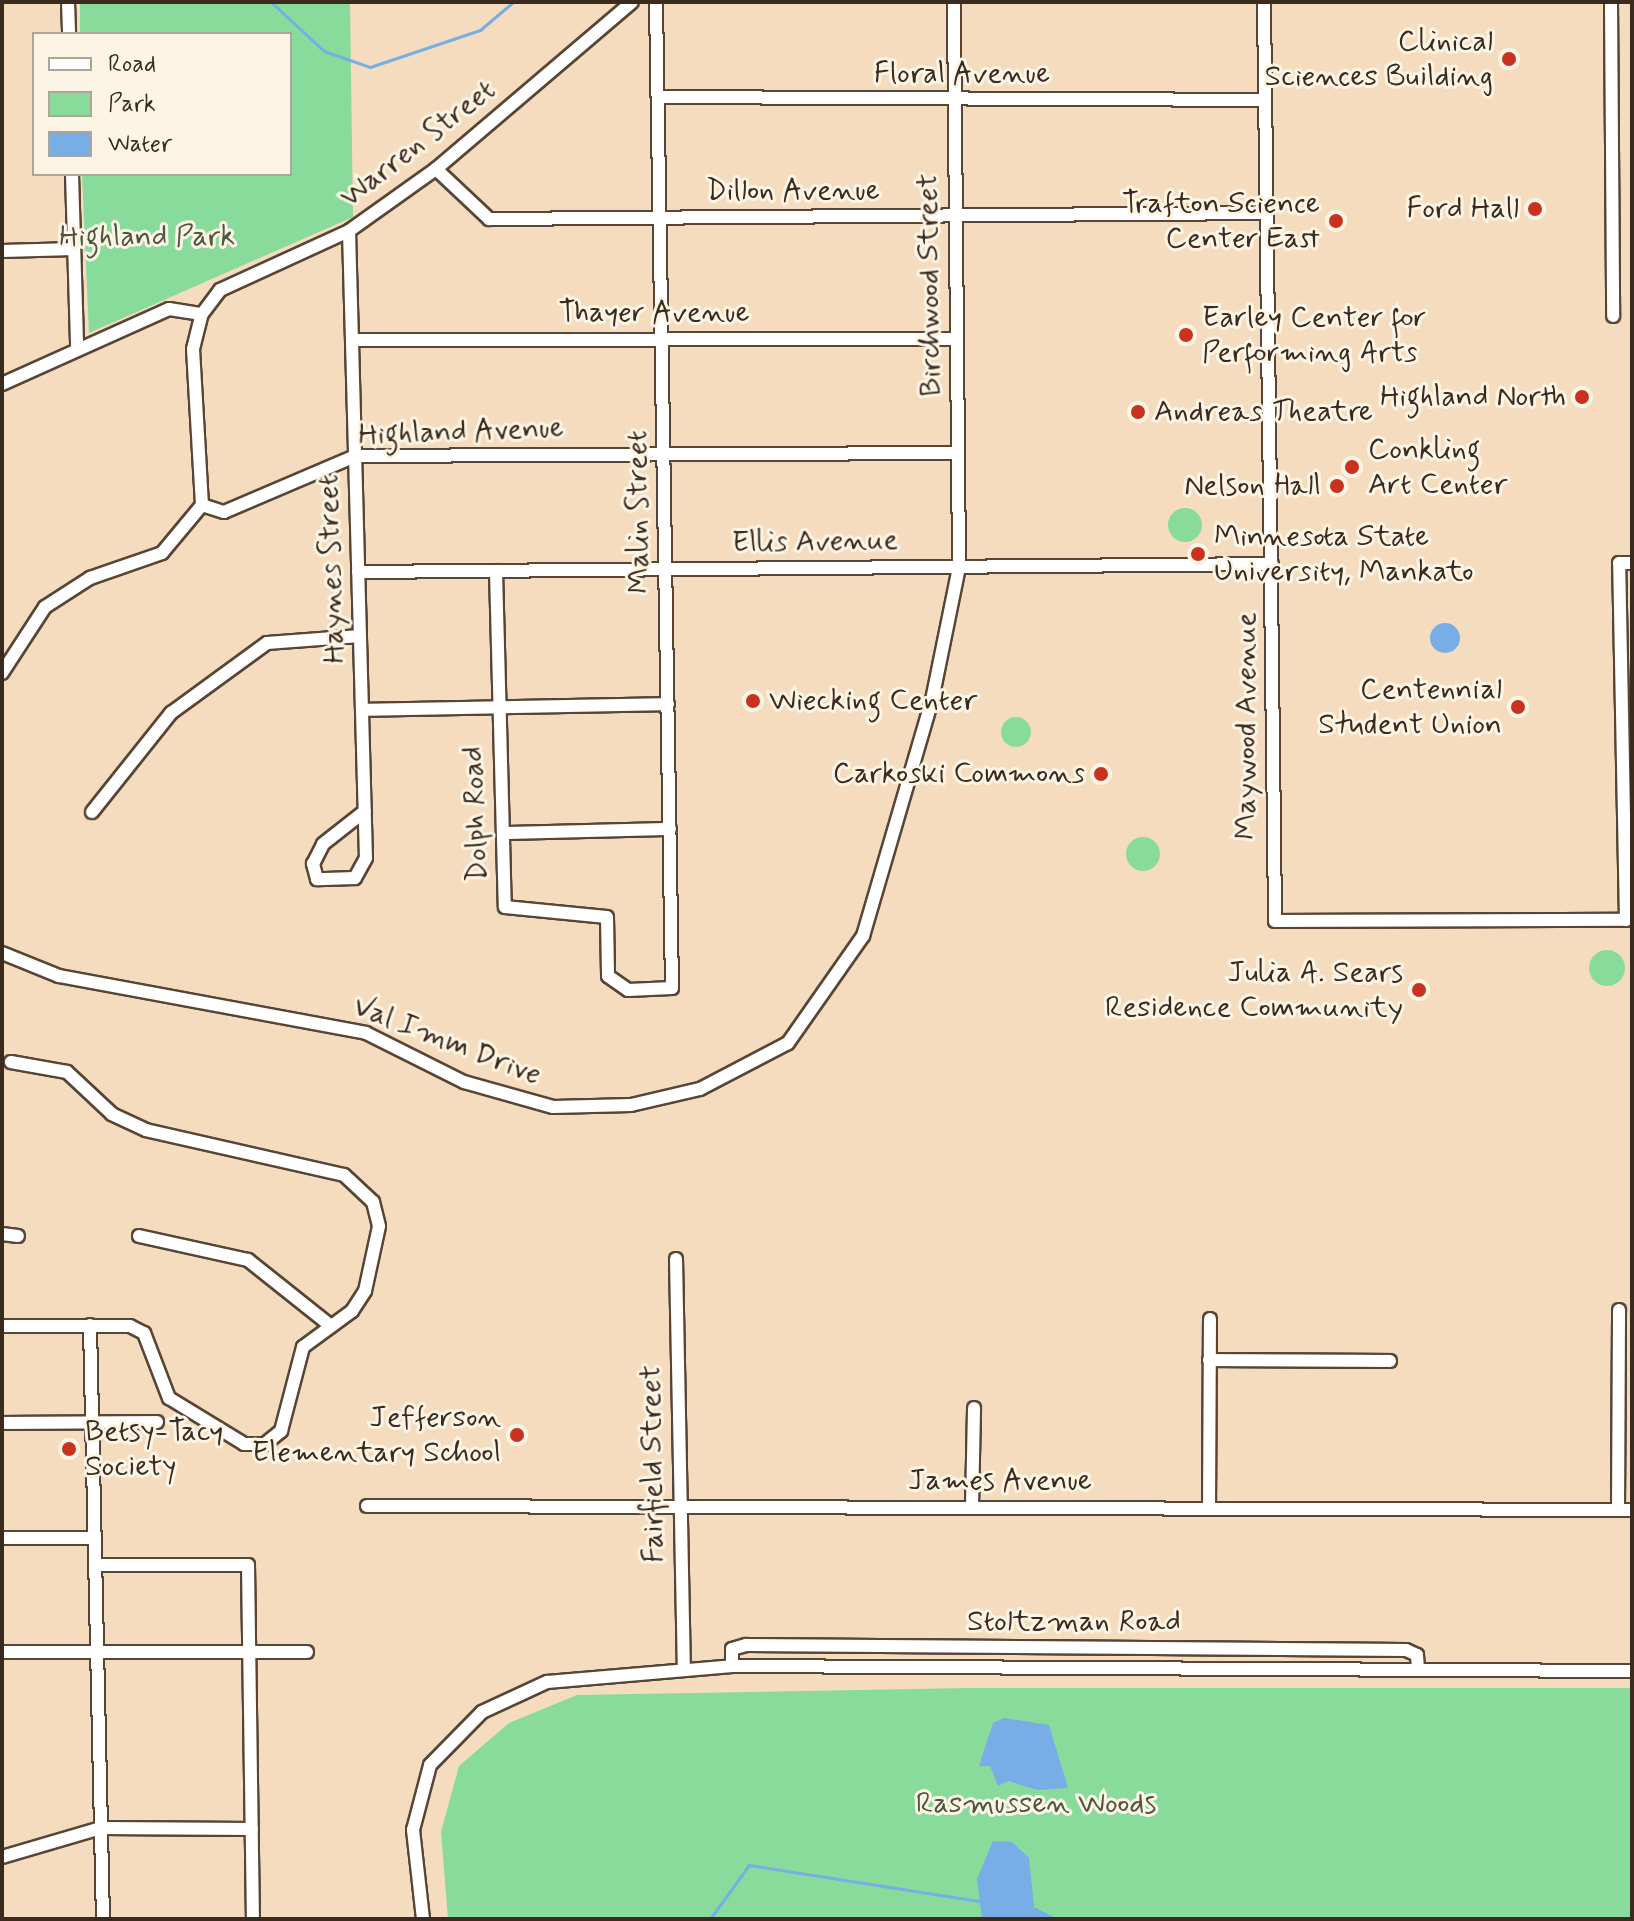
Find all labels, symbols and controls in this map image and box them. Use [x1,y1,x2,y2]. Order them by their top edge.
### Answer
place label: Clinical Sciences Building [1272,24,1493,94]
legend [32,32,292,176]
text: Road [108,49,156,80]
marker: Clinical Sciences Building [1500,50,1518,68]
street label: Floral Avenue [875,56,1049,92]
street label: Warren Street [331,71,505,217]
text: Park [108,89,156,120]
text: Water [108,129,172,160]
street label: Dillon Avenue [708,173,878,209]
street label: Birchwood Street [910,174,950,396]
place label: Trafton Science Center East [1114,186,1320,256]
place label: Ford Hall [1406,191,1519,227]
marker: Ford Hall [1526,200,1544,218]
marker: Trafton Science Center East [1327,212,1345,230]
park label: Highland Park [59,219,235,255]
street label: Thayer Avenue [560,295,748,331]
place label: Earley Center for Performing Arts [1202,300,1426,370]
marker: Earley Center for Performing Arts [1177,326,1195,344]
place label: Highland North [1380,379,1566,415]
marker: Highland North [1573,388,1591,406]
place label: Andreas Theatre [1154,394,1369,430]
marker: Andreas Theatre [1129,403,1147,421]
street label: Highland Avenue [355,410,567,454]
street label: Malin Street [620,428,658,596]
place label: Conkling Art Center [1368,432,1513,502]
marker: Conkling Art Center [1343,458,1361,476]
place label: Nelson Hall [1184,468,1321,504]
street label: Haynes Street [311,471,353,667]
marker: Nelson Hall [1328,477,1346,495]
place label: Minnesota State University, Mankato [1214,519,1474,590]
street label: Ellis Avenue [736,523,894,561]
marker: Minnesota State University, Mankato [1189,545,1207,563]
street label: Maywood Avenue [1229,616,1265,836]
place label: Centennial Student Union [1319,672,1502,742]
place label: Wiecking Center [769,683,982,719]
marker: Wiecking Center [744,692,762,710]
marker: Centennial Student Union [1509,698,1527,716]
street label: Dolph Road [456,746,496,882]
place label: Carkoski Commons [829,756,1085,792]
marker: Carkoski Commons [1092,765,1110,783]
place label: Julia A. Sears Residence Community [1116,955,1403,1026]
marker: Julia A. Sears Residence Community [1410,981,1428,999]
street label: Val Imm Drive [352,990,542,1092]
street label: Fairfield Street [633,1366,673,1562]
place label: Jefferson Elementary School [252,1400,501,1470]
place label: Betsy-Tacy Society [85,1414,223,1484]
marker: Jefferson Elementary School [508,1426,526,1444]
marker: Betsy-Tacy Society [60,1440,78,1458]
street label: James Avenue [906,1463,1094,1499]
street label: Stoltzman Road [969,1604,1179,1640]
park label: Rasmussen Woods [916,1786,1156,1822]

